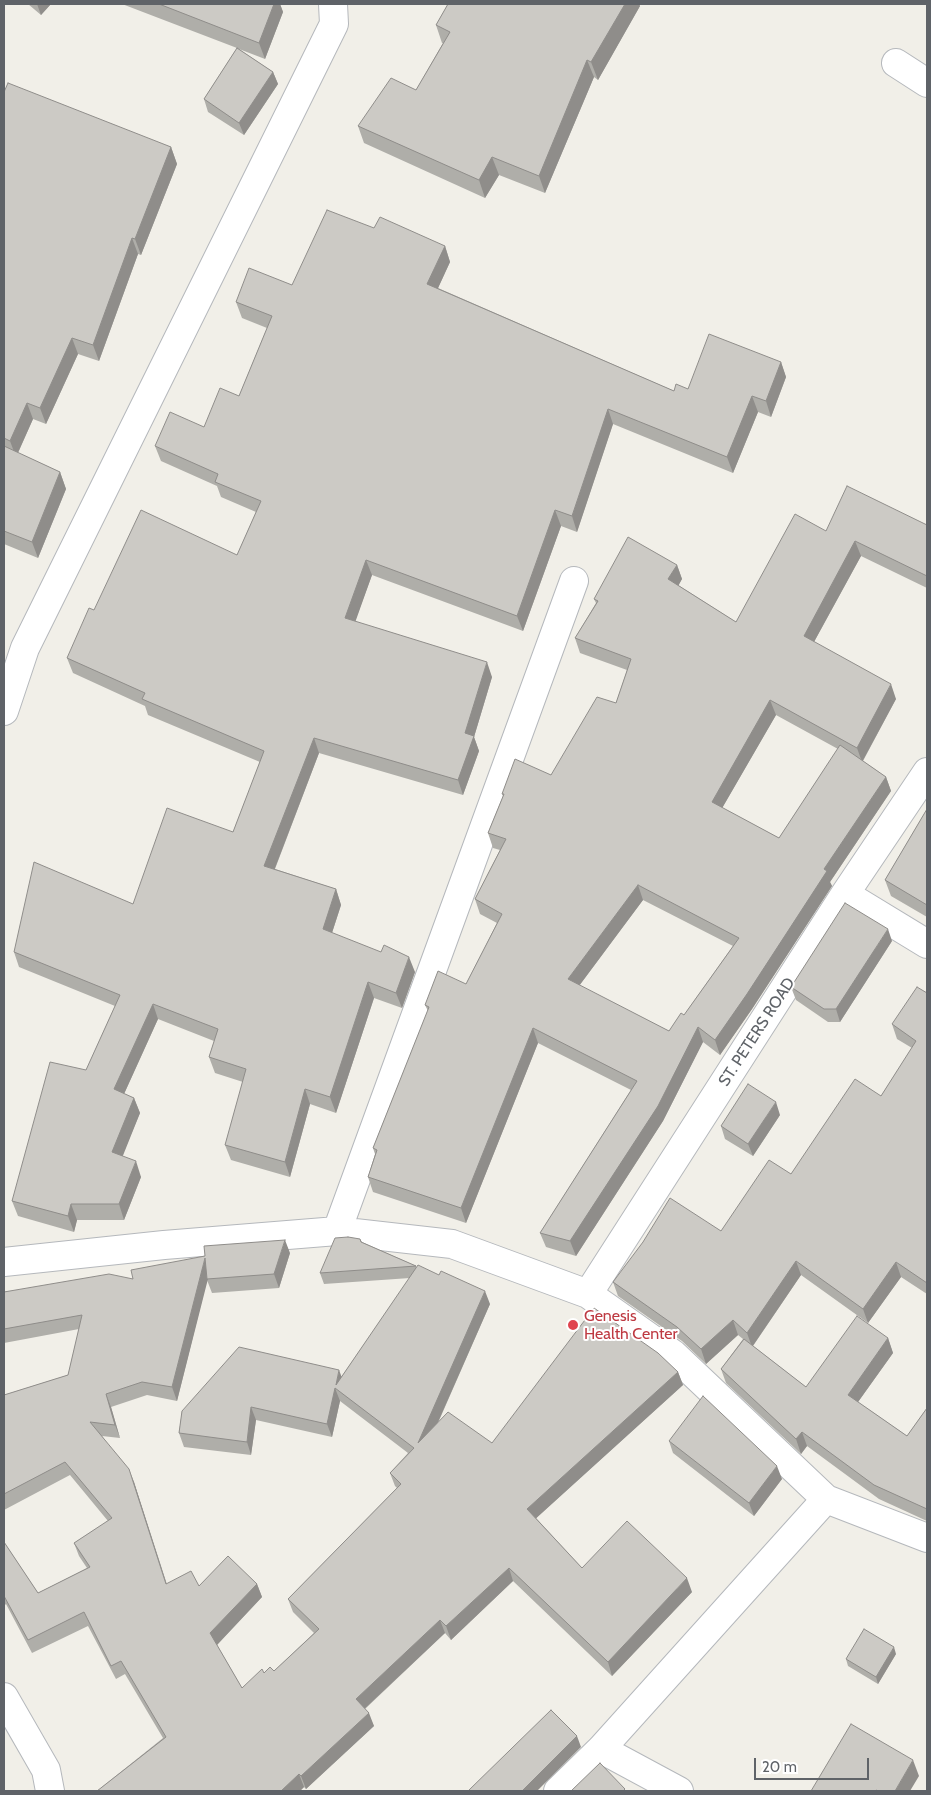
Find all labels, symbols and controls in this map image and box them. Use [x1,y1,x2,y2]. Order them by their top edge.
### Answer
street label: ST. PETERS ROAD [715,974,799,1090]
place label: Genesis Health Center [584,1306,678,1344]
marker: Genesis Health Center [566,1318,580,1332]
scale bar [756,1748,871,1780]
text: 20 m [762,1758,797,1776]

